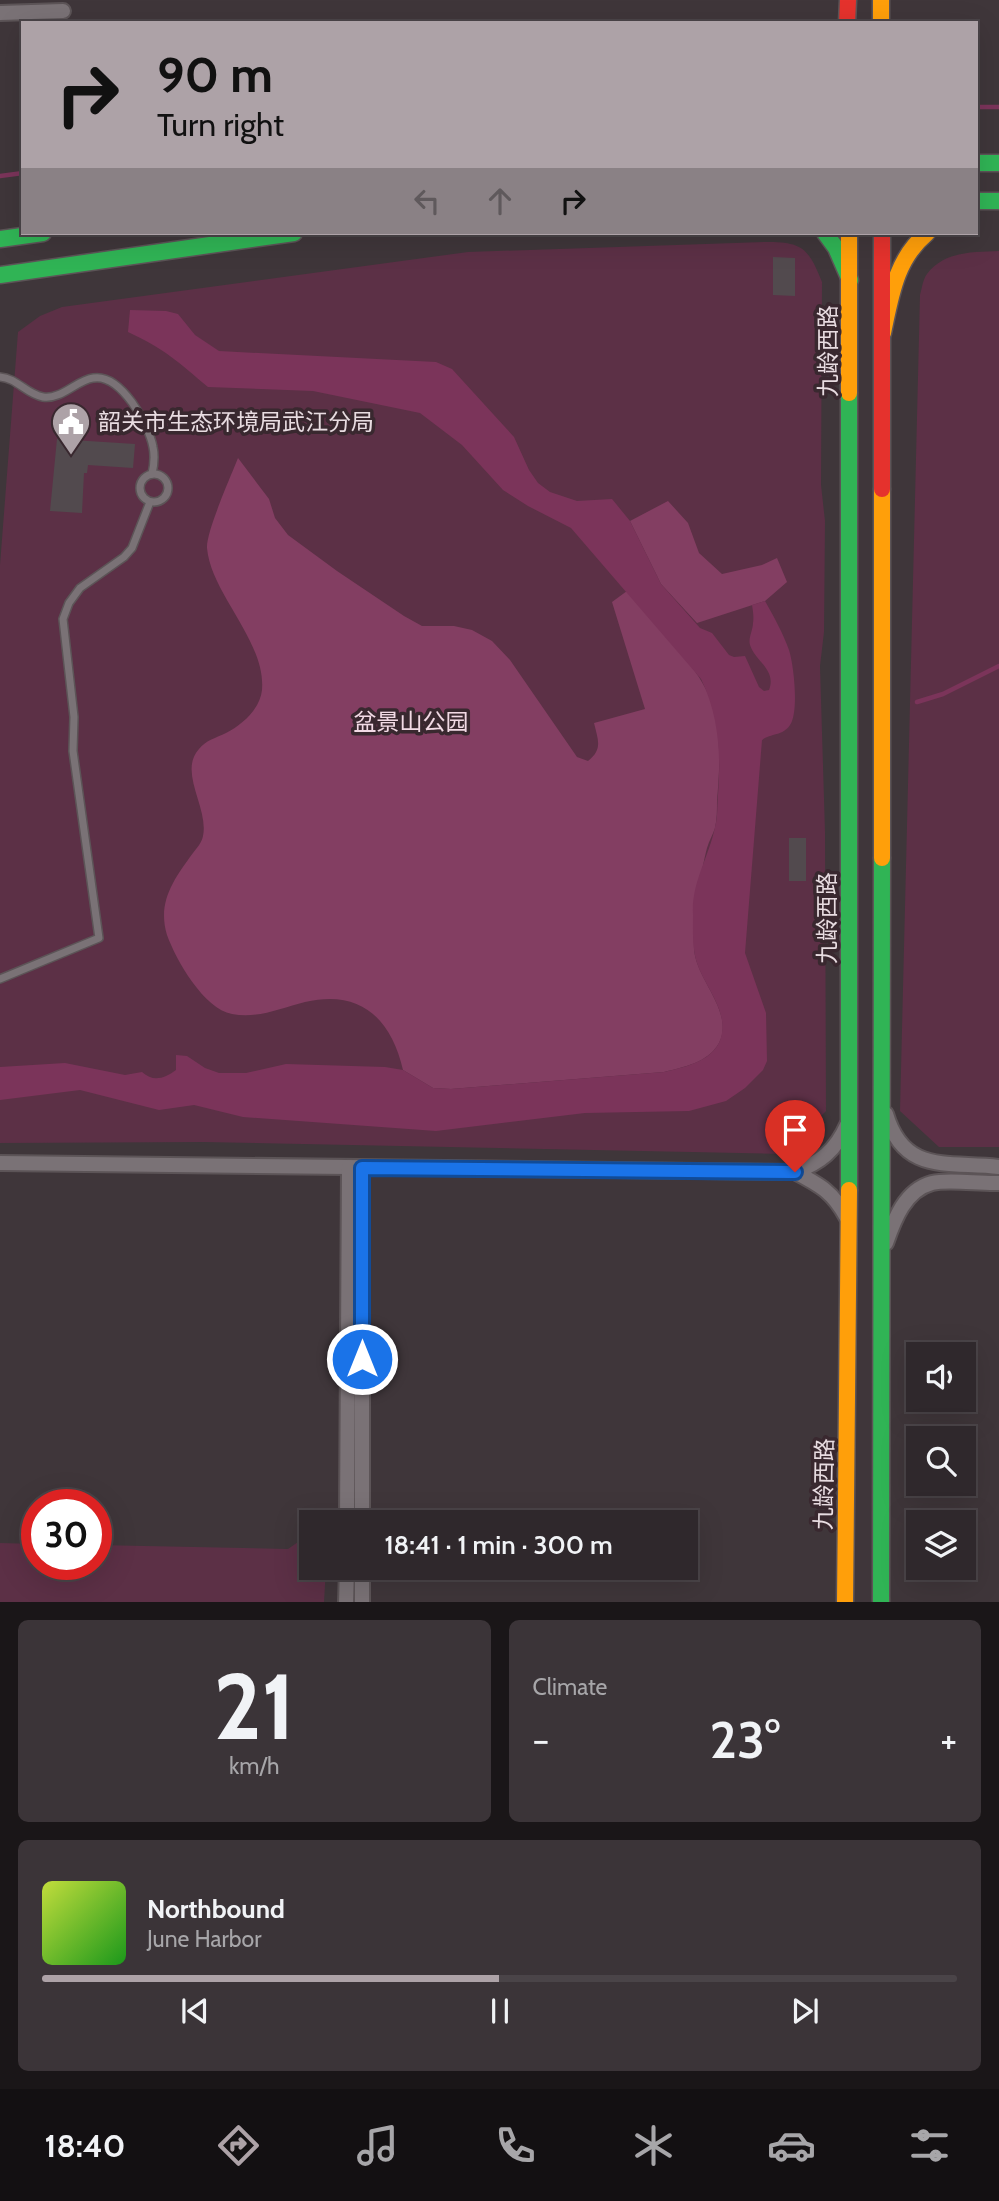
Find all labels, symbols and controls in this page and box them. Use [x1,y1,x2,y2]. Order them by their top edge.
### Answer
text: 90 m [157,45,273,104]
icon: right [42,49,133,140]
text: Turn right [157,105,284,144]
icon: left [408,182,446,220]
icon: ahead [481,182,519,220]
icon: right [554,182,592,220]
street label: 九龄西路 [814,305,842,397]
public building icon: 韶关市生态环境局武江分局 [50,401,92,456]
place label: 韶关市生态环境局武江分局 [98,408,374,436]
park label: 盆景山公园 [354,708,469,736]
street label: 九龄西路 [813,872,841,964]
pin [765,1100,825,1172]
icon: arrive [776,1111,814,1149]
position arrow [325,1322,399,1396]
map controls [906,1342,976,1580]
button: sound [906,1342,976,1412]
button: search [906,1426,976,1496]
street label: 九龄西路 [809,1438,839,1530]
speed limit sign: 30 [21,1489,112,1580]
button: layers [906,1510,976,1580]
text: 18:41 · 1 min · 300 m [384,1529,613,1561]
text: 21 [213,1651,295,1762]
text: Climate [533,1673,607,1701]
text: 23° [709,1708,780,1771]
text: − [533,1716,549,1763]
text: + [940,1716,957,1763]
text: km/h [229,1752,279,1780]
text: Northbound [147,1893,285,1925]
text: June Harbor [147,1925,261,1953]
icon: previous [176,1992,214,2030]
icon: pause [481,1992,519,2030]
icon: next [786,1992,824,2030]
icon: directions [214,2121,263,2170]
icon: music [353,2121,402,2170]
icon: phone [491,2121,540,2170]
icon: climate [629,2121,678,2170]
icon: car [767,2121,816,2170]
icon: filters [905,2121,954,2170]
text: 18:40 [45,2126,125,2165]

